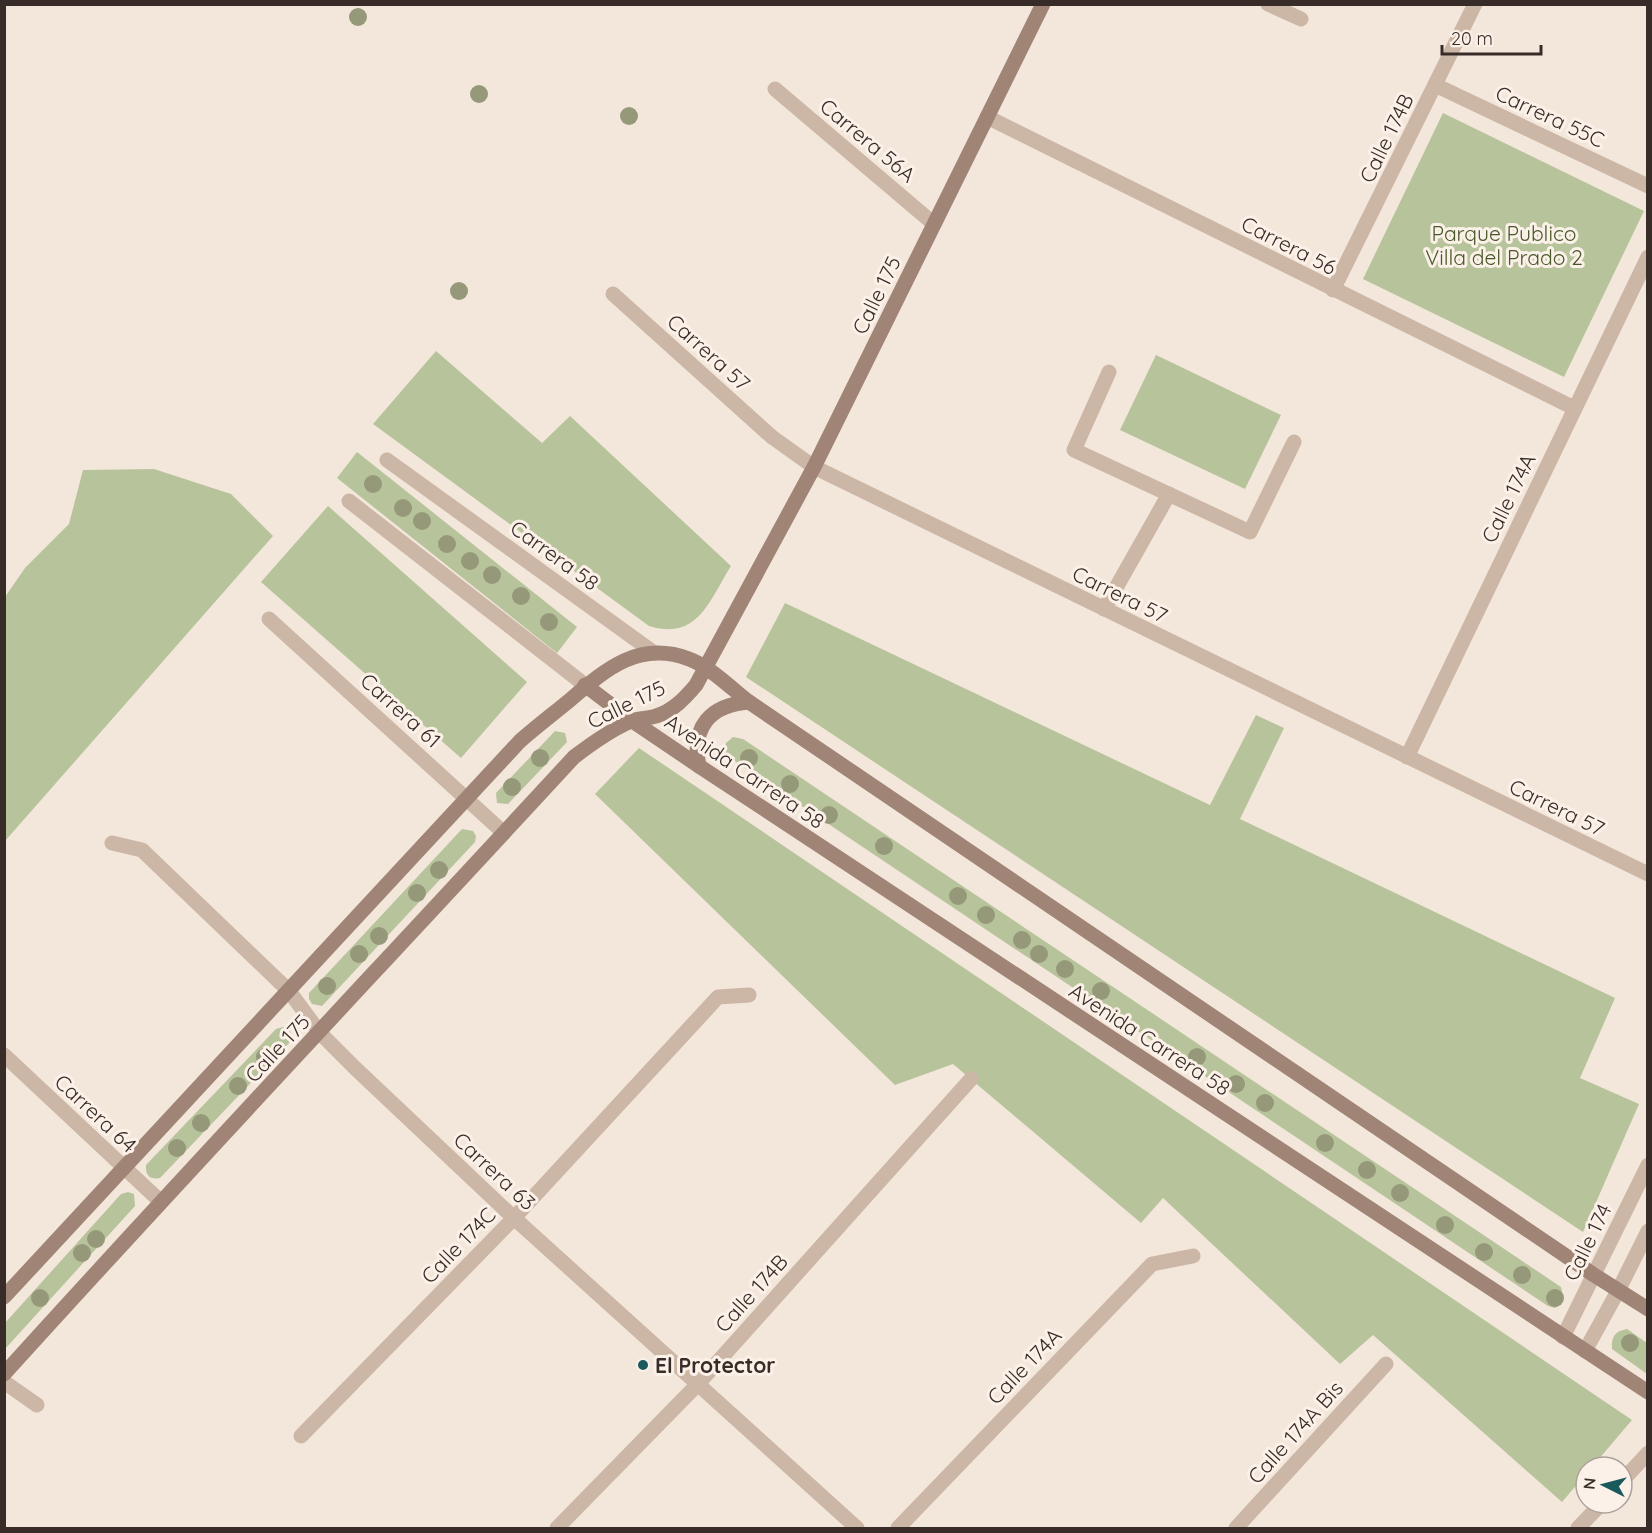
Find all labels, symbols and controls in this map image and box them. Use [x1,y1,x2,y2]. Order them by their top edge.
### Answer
scale bar [1442,18,1541,56]
text: 20 m [1451,27,1493,50]
street label: Carrera 55C [1492,80,1609,153]
street label: Calle 174B [1353,89,1419,187]
street label: Carrera 56A [815,93,921,187]
street label: Carrera 56 [1237,210,1341,280]
park label: Parque Publico Villa del Prado 2 [1425,220,1583,270]
street label: Calle 175 [846,252,906,338]
street label: Carrera 57 [662,308,756,396]
street label: Calle 174A [1475,449,1541,547]
street label: Carrera 58 [506,514,604,596]
street label: Carrera 57 [1068,560,1172,628]
street label: Carrera 61 [355,667,447,753]
street label: Calle 175 [583,674,669,734]
street label: Avenida Carrera 58 [660,708,830,834]
street label: Carrera 57 [1505,773,1609,841]
street label: Avenida Carrera 58 [1065,977,1235,1101]
street label: Calle 175 [239,1009,315,1087]
street label: Carrera 64 [49,1068,143,1158]
street label: Carrera 63 [449,1127,541,1215]
street label: Calle 174 [1557,1199,1617,1285]
street label: Calle 174C [415,1201,501,1289]
street label: Calle 174B [709,1249,793,1337]
street label: Calle 174A [981,1322,1067,1410]
place label: El Protector [655,1352,775,1378]
marker: El Protector [636,1358,650,1372]
street label: Calle 174A Bis [1242,1375,1348,1489]
north arrow [1574,1455,1634,1515]
text: N [1579,1477,1600,1490]

